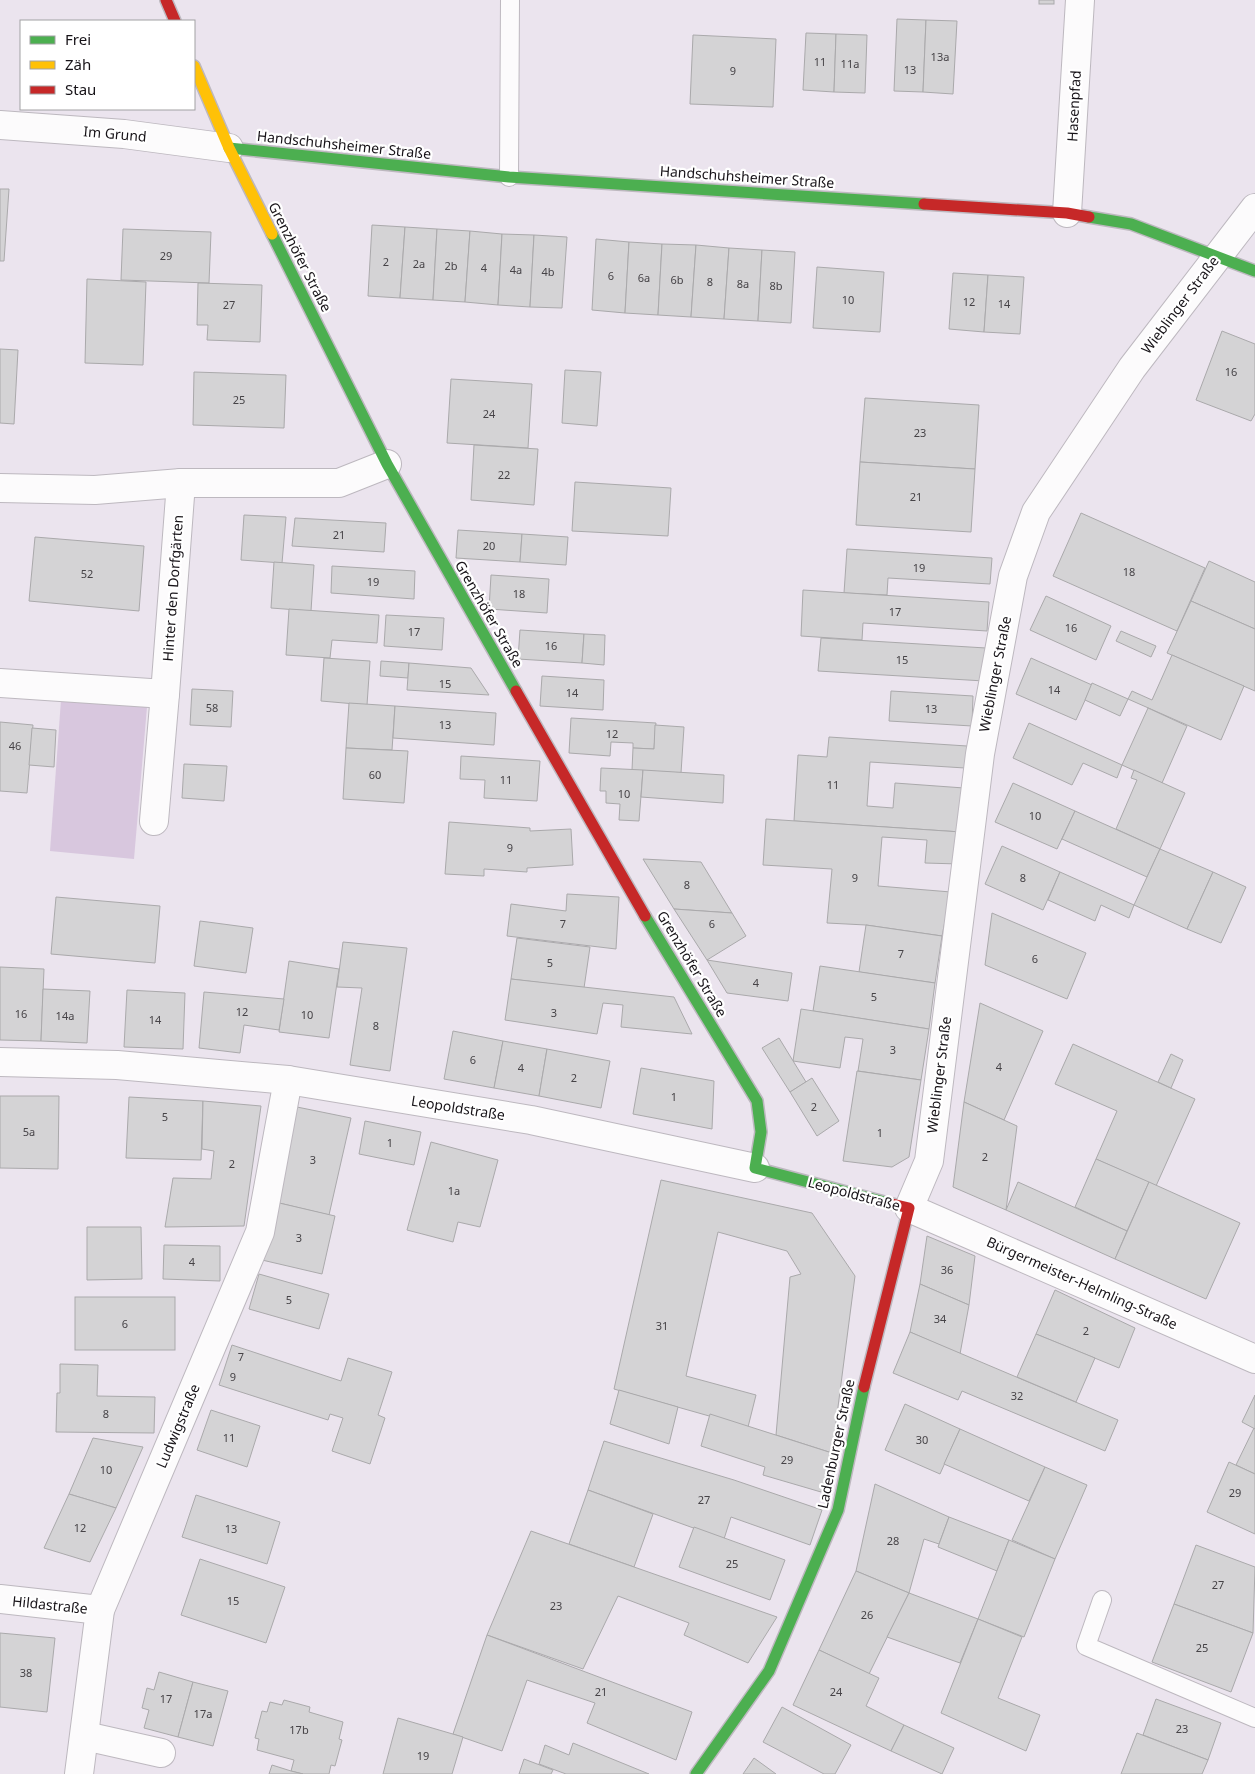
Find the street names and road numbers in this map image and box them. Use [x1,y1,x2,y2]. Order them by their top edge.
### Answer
street label: Hasenpfad [1062,70,1085,142]
street label: Im Grund [83,121,147,146]
street label: Handschuhsheimer Straße [256,126,432,163]
street label: Handschuhsheimer Straße [659,161,835,192]
street label: Grenzhöfer Straße [265,199,336,315]
street label: Wieblinger Straße [1137,252,1223,357]
street label: Hinter den Dorfgärten [158,514,187,662]
street label: Grenzhöfer Straße [451,557,528,671]
street label: Wieblinger Straße [974,614,1015,734]
street label: Grenzhöfer Straße [653,907,732,1021]
street label: Wieblinger Straße [922,1015,955,1135]
street label: Leopoldstraße [410,1091,507,1124]
street label: Leopoldstraße [806,1172,902,1215]
street label: Bürgermeister-Helmling-Straße [984,1232,1181,1333]
street label: Ladenburger Straße [812,1377,859,1510]
street label: Ludwigstraße [151,1381,204,1471]
street label: Hildastraße [11,1591,89,1618]

